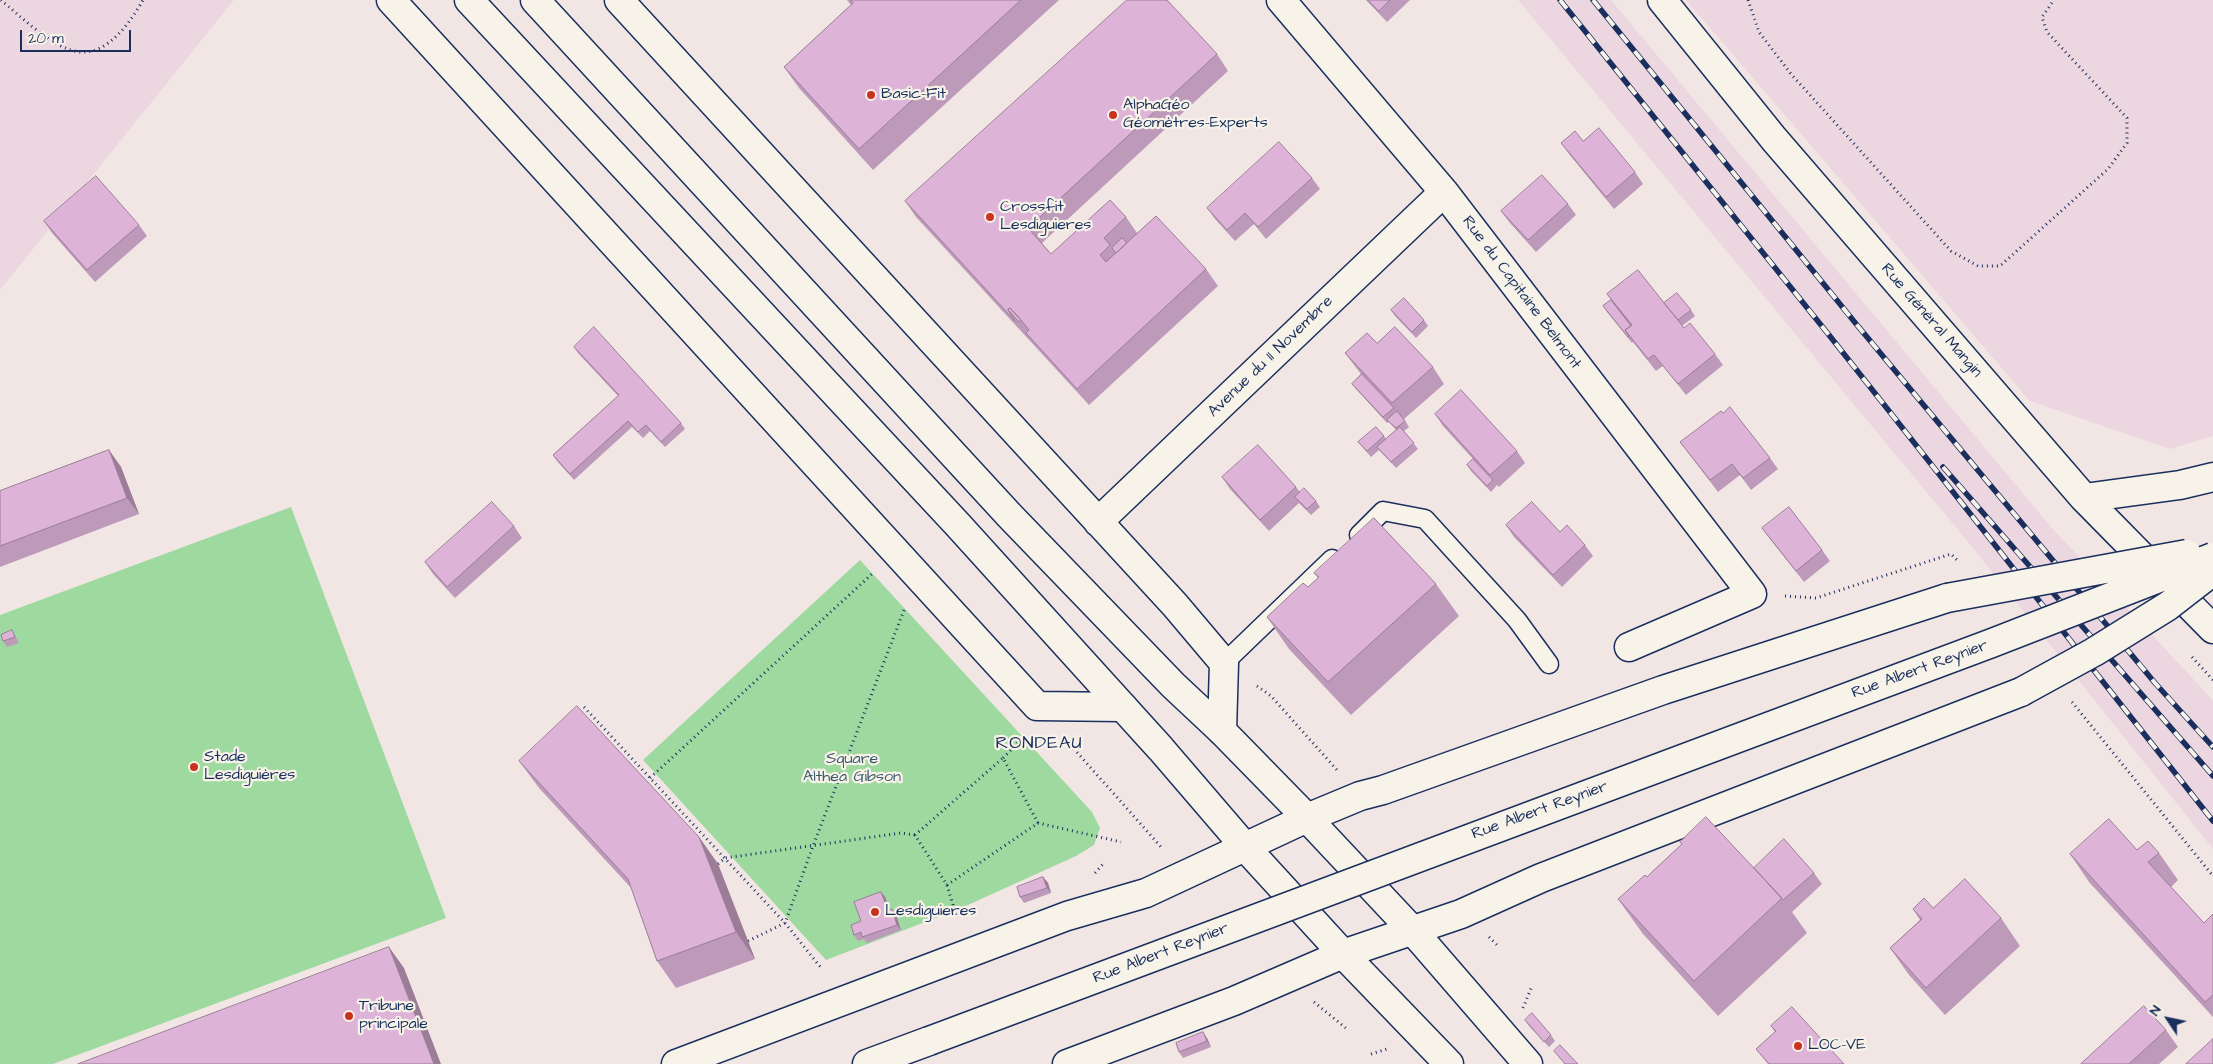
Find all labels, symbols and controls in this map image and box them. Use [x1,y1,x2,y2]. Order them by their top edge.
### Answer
scale bar [22,20,134,52]
text: 20 m [28,28,64,49]
place label: Basic-Fit [881,85,946,105]
marker: Basic-Fit [865,89,877,101]
place label: AlphaGéo Géomètres-Experts [1123,96,1268,134]
marker: AlphaGéo Géomètres-Experts [1107,109,1119,121]
place label: Crossfit Lesdiguieres [1000,198,1091,236]
marker: Crossfit Lesdiguieres [984,211,996,223]
street label: Rue du Capitaine Belmont [1457,213,1585,373]
street label: Rue Général Mangin [1876,260,1986,382]
street label: Avenue du 11 Novembre [1204,292,1338,422]
street label: Rue Albert Reynier [1849,636,1991,704]
district label: RONDEAU [995,733,1083,755]
place label: Stade Lesdiguières [204,748,295,786]
park label: Square Althea Gibson [803,750,901,788]
marker: Stade Lesdiguières [188,761,200,773]
street label: Rue Albert Reynier [1469,777,1611,845]
place label: Lesdiguieres [885,902,976,922]
marker: Lesdiguieres [869,906,881,918]
street label: Rue Albert Reynier [1091,919,1231,989]
north arrow [2143,994,2193,1044]
place label: Tribune principale [359,997,428,1035]
text: N [2145,1001,2166,1020]
marker: Tribune principale [343,1010,355,1022]
place label: LOC-VE [1808,1036,1866,1056]
marker: LOC-VE [1792,1040,1804,1052]

